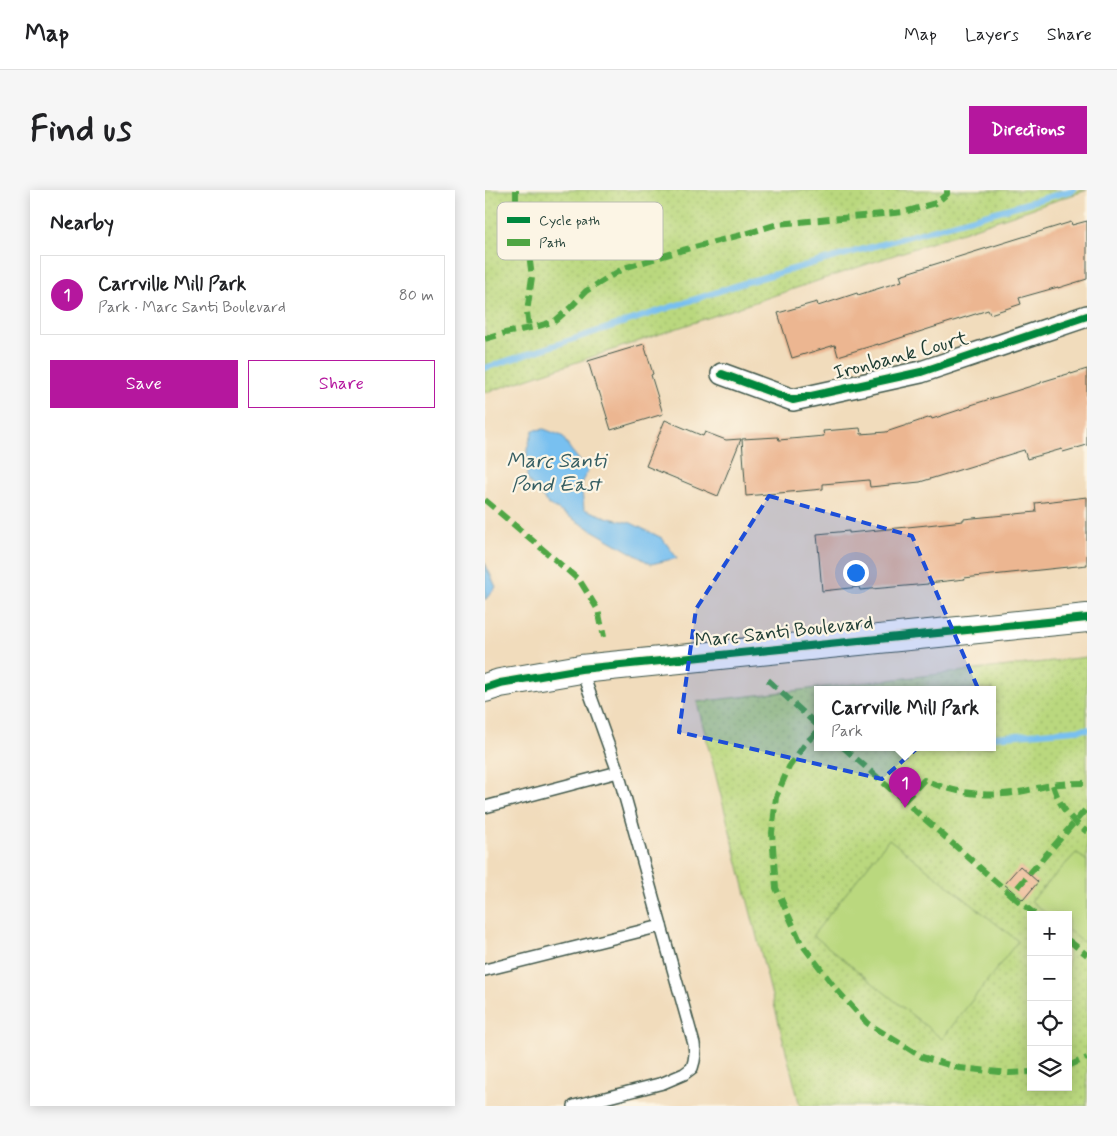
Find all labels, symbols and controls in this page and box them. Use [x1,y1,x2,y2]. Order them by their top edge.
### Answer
text: Map [25,19,69,50]
text: Map [904,23,937,47]
text: Layers [965,23,1019,47]
text: Share [1047,23,1092,47]
button: Directions [969,106,1087,154]
text: Find us [30,107,132,153]
legend [497,202,663,260]
text: Nearby [50,209,114,237]
text: Cycle path [539,212,600,230]
text: Path [539,234,566,252]
text: Carrville Mill Park [98,272,246,297]
text: 1 [63,285,71,306]
text: 80 m [399,285,434,306]
text: Park · Marc Santi Boulevard [98,297,286,318]
street label: Ironbank Court [831,325,972,387]
button: Save [50,360,238,408]
button: Share [248,360,435,408]
water label: Marc Santi Pond East [506,447,608,499]
your location [843,560,869,586]
street label: Marc Santi Boulevard [693,609,875,655]
popup [814,686,996,751]
text: Carrville Mill Park [831,696,979,721]
text: Park [831,721,863,742]
pin: 1 [889,767,921,808]
map controls [1027,911,1072,1091]
button: + [1027,911,1072,956]
button: − [1027,956,1072,1001]
button: locate [1027,1001,1072,1046]
button: layers [1027,1046,1072,1091]

